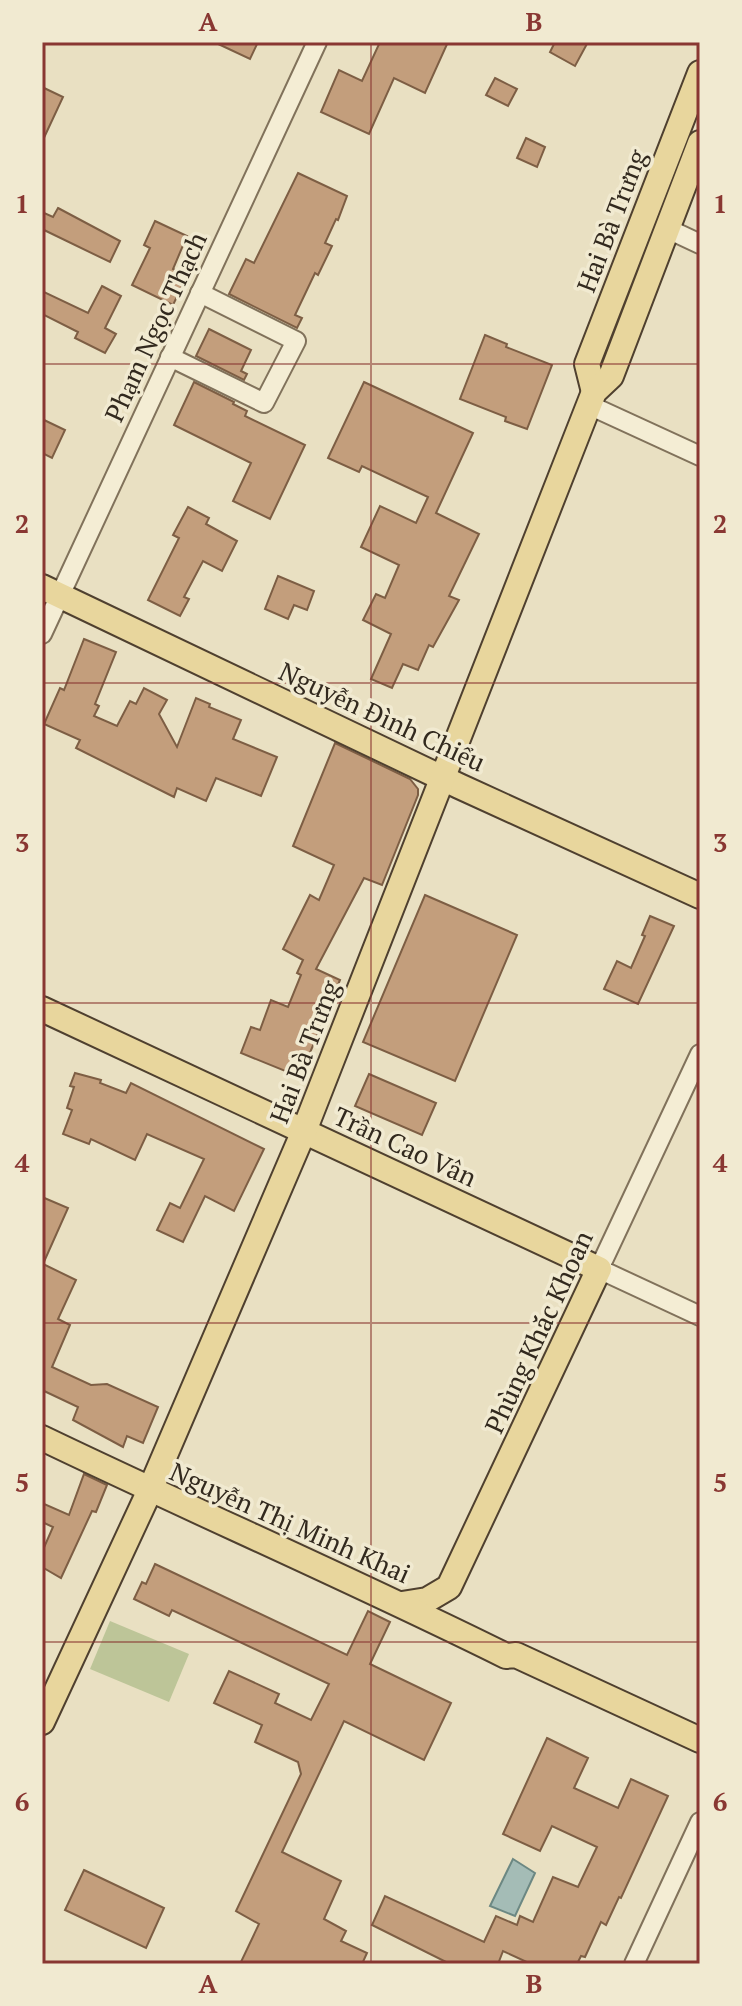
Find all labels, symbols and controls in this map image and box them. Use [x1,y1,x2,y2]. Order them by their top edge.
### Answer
text: A [199,4,218,38]
text: B [526,4,542,38]
street label: Hai Bà Trưng [568,144,654,297]
text: 1 [15,186,29,220]
text: 1 [713,186,727,220]
street label: Phạm Ngọc Thạch [96,226,214,427]
text: 2 [15,506,29,540]
text: 2 [713,506,727,540]
street label: Nguyễn Đình Chiểu [274,653,491,779]
text: 3 [15,825,29,859]
text: 3 [713,825,727,859]
street label: Hai Bà Trưng [261,975,347,1128]
street label: Trần Cao Vân [329,1098,482,1194]
text: 4 [15,1145,30,1179]
text: 4 [713,1145,728,1179]
street label: Phùng Khắc Khoan [476,1225,600,1438]
street label: Nguyễn Thị Minh Khai [165,1454,416,1590]
text: 5 [15,1465,29,1499]
text: 5 [713,1465,727,1499]
text: 6 [15,1784,29,1818]
text: 6 [713,1784,727,1818]
text: A [199,1966,218,2000]
text: B [526,1966,542,2000]

